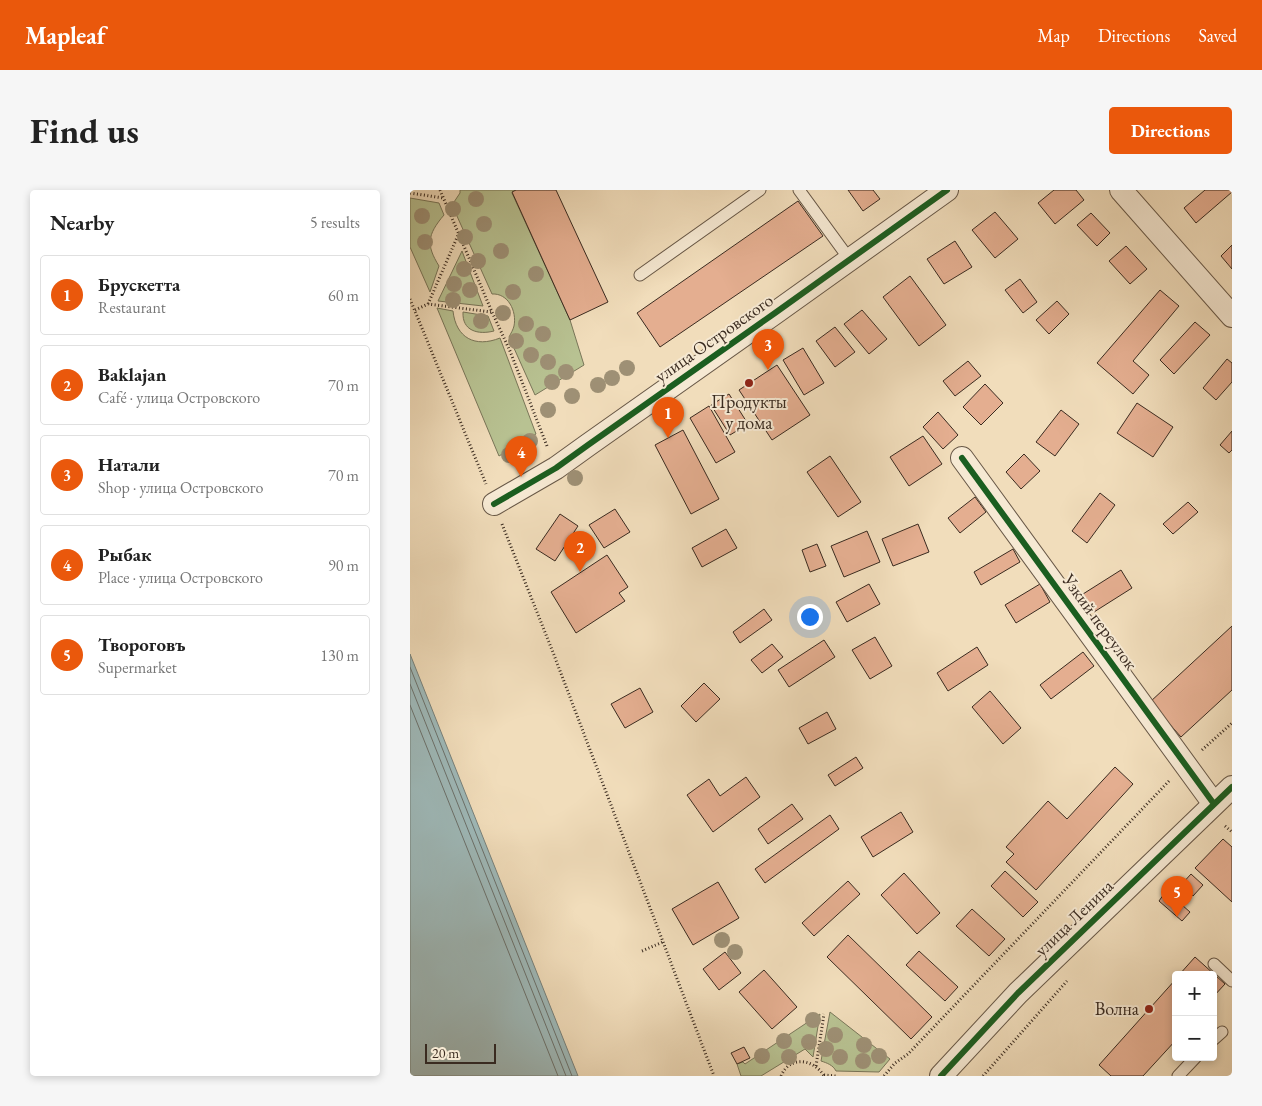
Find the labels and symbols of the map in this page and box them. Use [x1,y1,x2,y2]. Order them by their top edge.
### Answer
street label: улица Островского [650,288,777,387]
pin: 3 [752,329,784,370]
marker: Продукты у дома [743,377,755,389]
place label: Продукты у дома [711,390,787,434]
pin: 1 [652,397,684,438]
pin: 4 [505,436,537,477]
pin: 2 [564,531,596,572]
street label: Узкий переулок [1057,568,1143,675]
your location [797,604,823,630]
street label: улица Ленина [1029,874,1119,961]
pin: 5 [1161,876,1193,917]
place label: Волна [1095,997,1140,1020]
marker: Волна [1143,1003,1155,1015]
scale bar [425,1041,496,1064]

